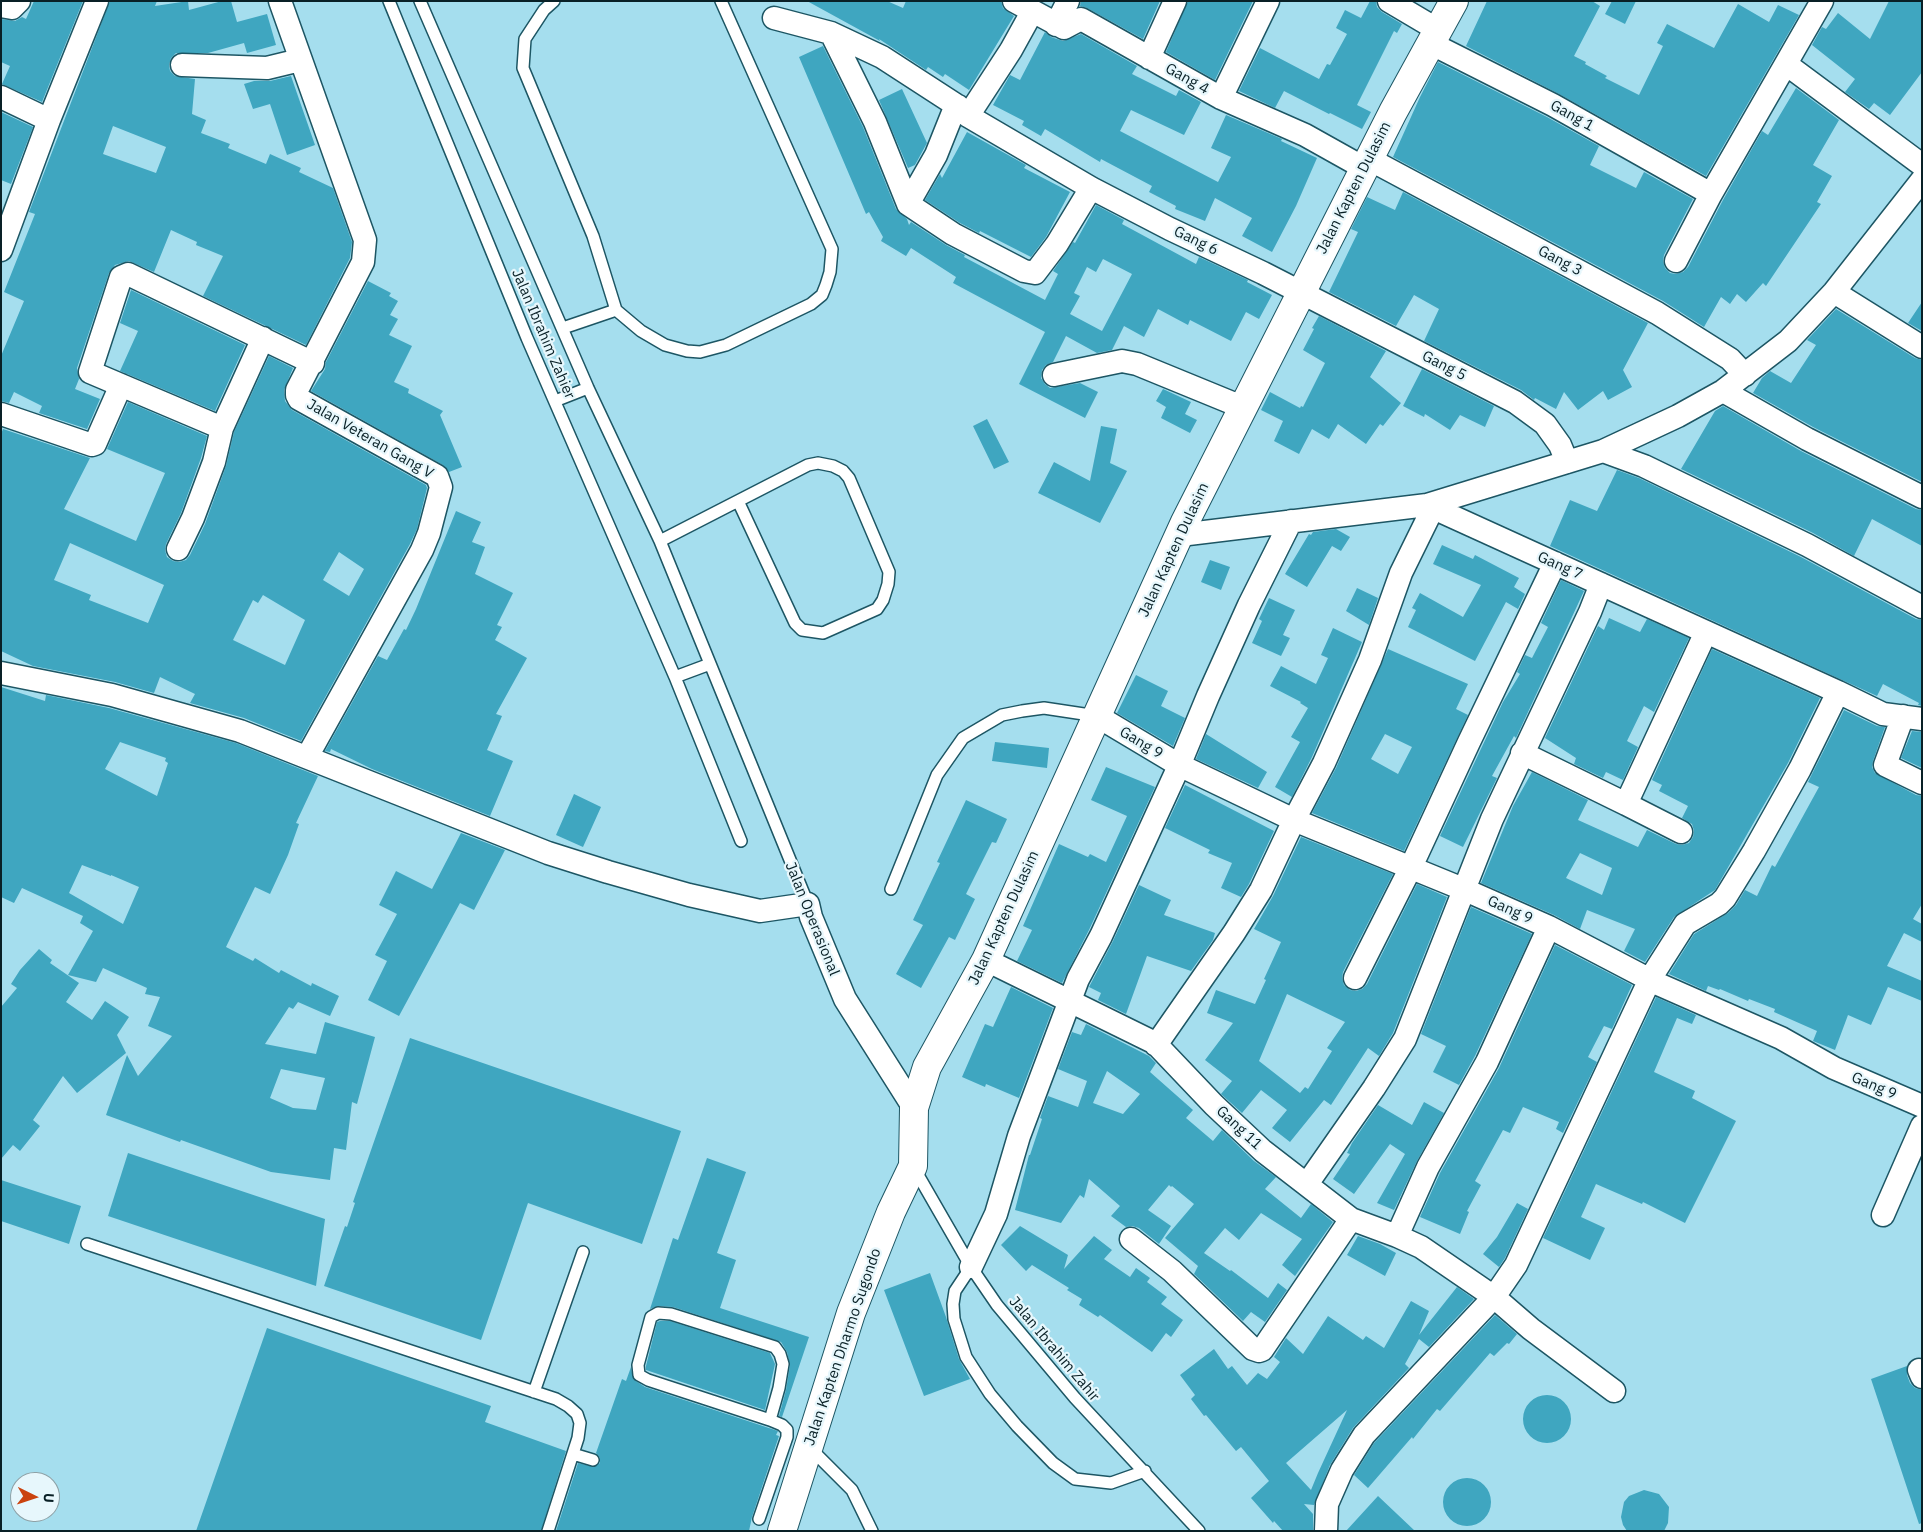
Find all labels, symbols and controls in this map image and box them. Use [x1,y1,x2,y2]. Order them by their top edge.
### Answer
street label: Gang 4 [1162,60,1212,98]
street label: Gang 1 [1547,97,1597,135]
street label: Jalan Kapten Dulasim [1313,119,1395,257]
street label: Gang 6 [1171,223,1221,259]
street label: Gang 3 [1535,242,1585,280]
street label: Jalan Ibrahim Zahier [507,266,579,402]
street label: Gang 5 [1419,347,1469,385]
street label: Jalan Veteran Gang V [303,395,437,483]
street label: Jalan Kapten Dulasim [1135,480,1213,620]
street label: Gang 7 [1535,548,1585,584]
street label: Gang 9 [1116,723,1166,763]
street label: Jalan Kapten Dulasim [965,848,1043,988]
street label: Jalan Operasional [781,860,843,978]
street label: Gang 9 [1485,892,1535,928]
street label: Gang 9 [1849,1068,1899,1104]
street label: Gang 11 [1212,1102,1266,1154]
street label: Jalan Kapten Dharmo Sugondo [801,1246,885,1448]
street label: Jalan Ibrahim Zahir [1005,1293,1103,1405]
north arrow [10,1472,60,1522]
text: U [40,1493,58,1503]

